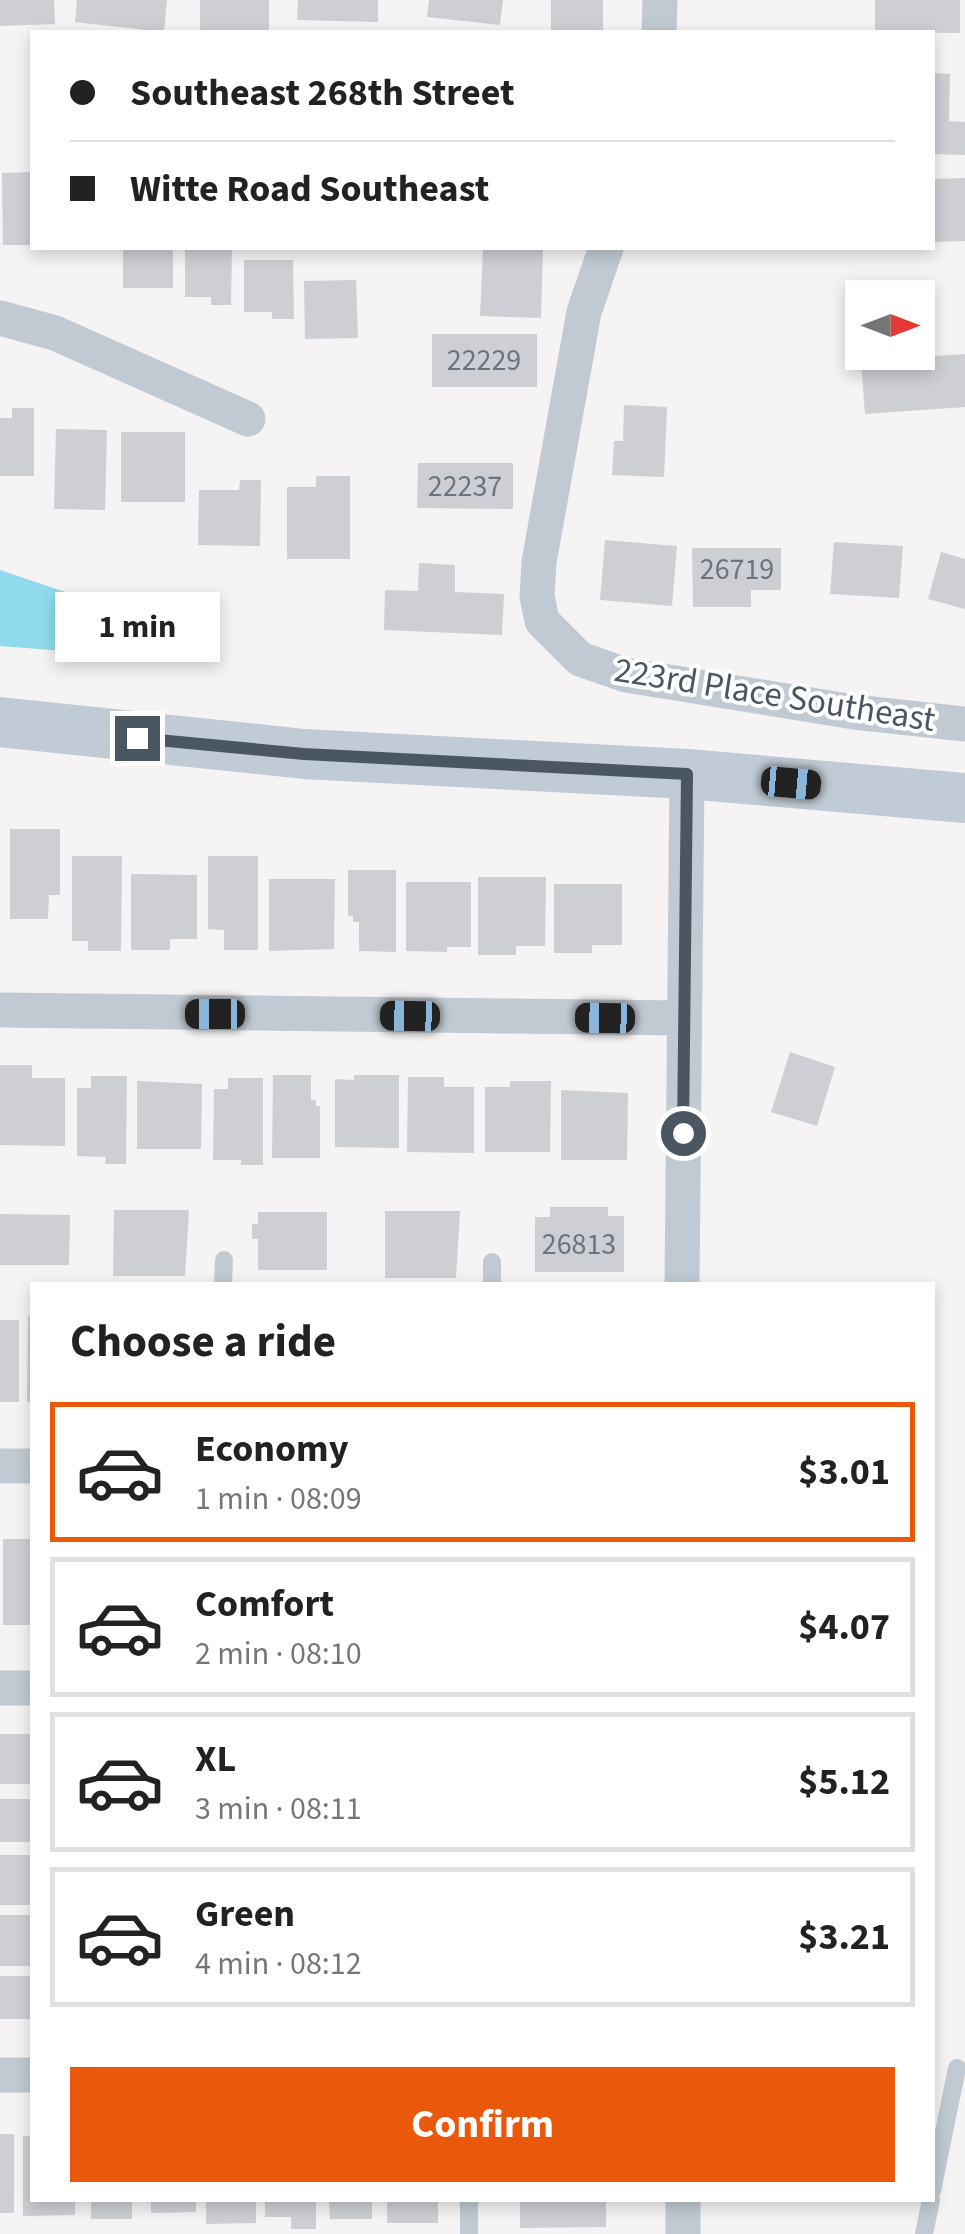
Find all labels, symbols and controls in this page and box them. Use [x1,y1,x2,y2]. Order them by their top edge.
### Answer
text: Southeast 268th Street [130,66,515,120]
text: Witte Road Southeast [130,162,489,216]
north arrow [845,280,935,370]
map controls [845,280,935,370]
house number: 22229 [447,339,521,382]
house number: 22237 [428,465,502,508]
house number: 26719 [700,548,774,591]
callout: 1 min [54,593,220,663]
text: 1 min [99,604,176,650]
street label: 223rd Place Southeast [611,645,939,745]
route end [115,716,160,761]
car [760,765,822,801]
car [185,999,245,1029]
car [380,1000,440,1032]
car [575,1002,635,1034]
route start [661,1111,706,1156]
house number: 26813 [542,1223,616,1266]
text: Choose a ride [70,1310,336,1374]
text: Economy [195,1422,348,1476]
icon: car [75,1427,165,1517]
text: $3.01 [798,1445,890,1499]
text: 1 min · 08:09 [195,1476,362,1522]
text: Comfort [195,1577,334,1631]
icon: car [75,1582,165,1672]
text: $4.07 [798,1600,890,1654]
text: 2 min · 08:10 [195,1631,362,1677]
text: XL [195,1732,236,1786]
icon: car [75,1737,165,1827]
text: $5.12 [798,1755,890,1809]
text: 3 min · 08:11 [195,1786,362,1832]
text: Green [195,1887,295,1941]
icon: car [75,1892,165,1982]
text: $3.21 [798,1910,890,1964]
text: 4 min · 08:12 [195,1941,362,1987]
button: Confirm [70,2067,895,2182]

